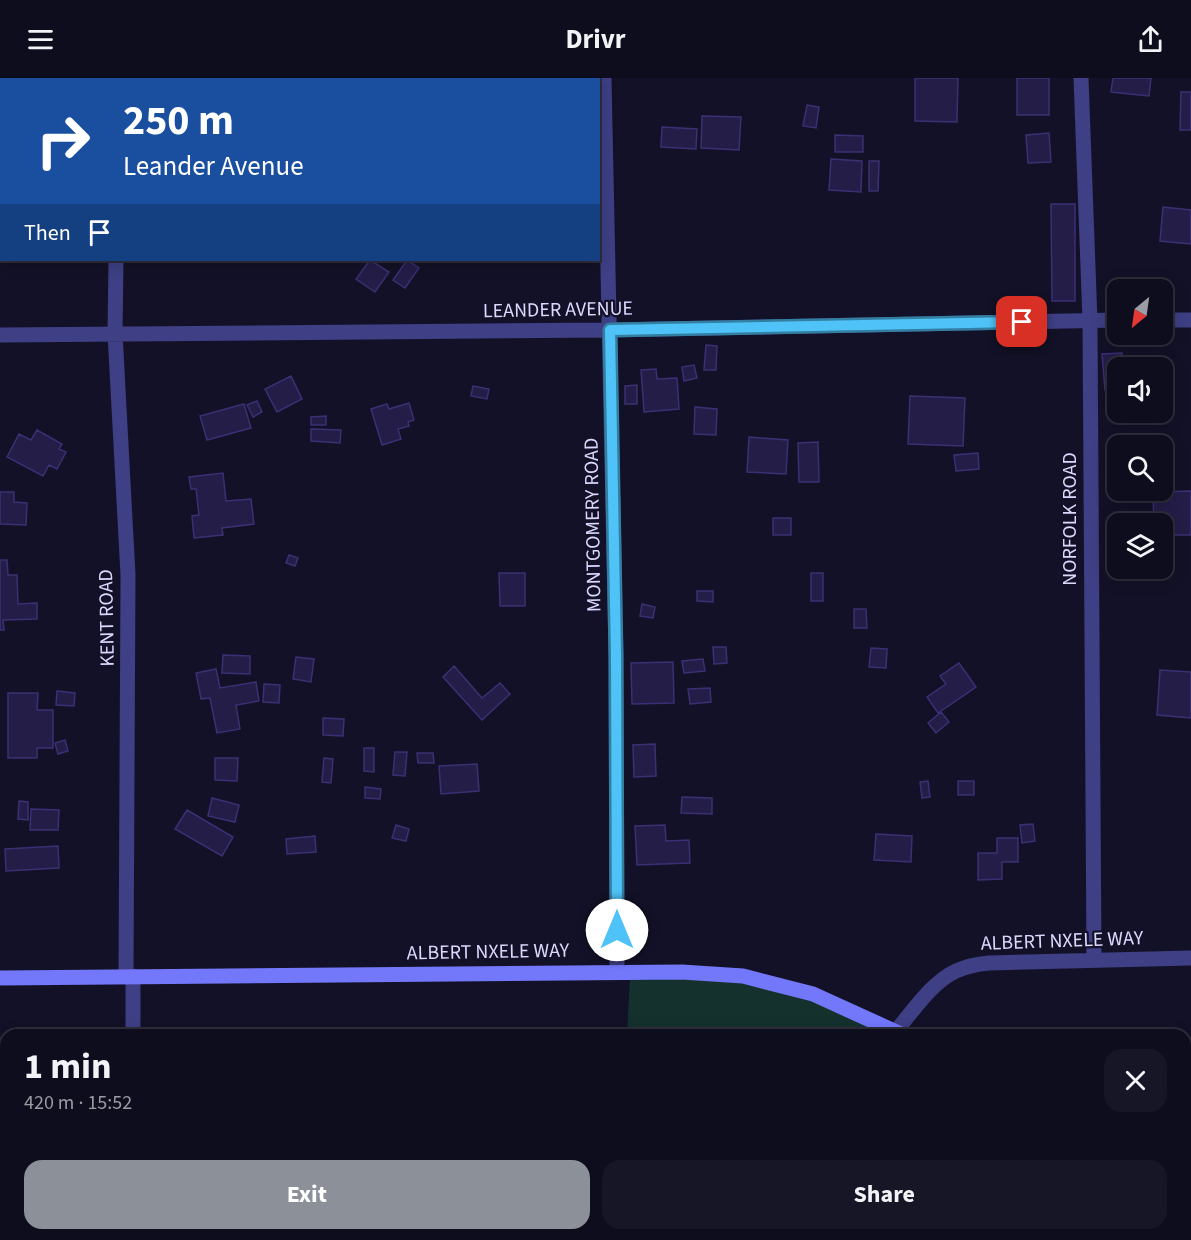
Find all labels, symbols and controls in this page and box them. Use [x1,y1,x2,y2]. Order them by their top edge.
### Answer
text: Drivr [565,20,626,59]
icon: menu [24,23,57,56]
icon: share [1134,23,1167,56]
text: 250 m [123,91,234,151]
icon: right [24,102,102,180]
text: Leander Avenue [123,147,304,186]
icon: arrive [83,216,116,249]
text: Then [24,217,71,249]
north arrow [1107,279,1173,345]
map controls [1107,279,1173,579]
street label: LEANDER AVENUE [483,295,633,325]
pin [996,296,1047,347]
icon: arrive [1005,305,1038,338]
button: sound [1107,357,1173,423]
button: search [1107,435,1173,501]
street label: MONTGOMERY ROAD [577,438,609,612]
street label: NORFOLK ROAD [1056,452,1084,586]
button: layers [1107,513,1173,579]
street label: KENT ROAD [92,569,122,667]
position arrow [585,898,649,962]
street label: ALBERT NXELE WAY [980,924,1144,958]
street label: ALBERT NXELE WAY [406,937,570,967]
text: 1 min [24,1041,112,1092]
button: close [1104,1049,1167,1112]
text: 420 m · 15:52 [24,1089,132,1117]
button: Exit [24,1160,590,1229]
button: Share [602,1160,1167,1229]

